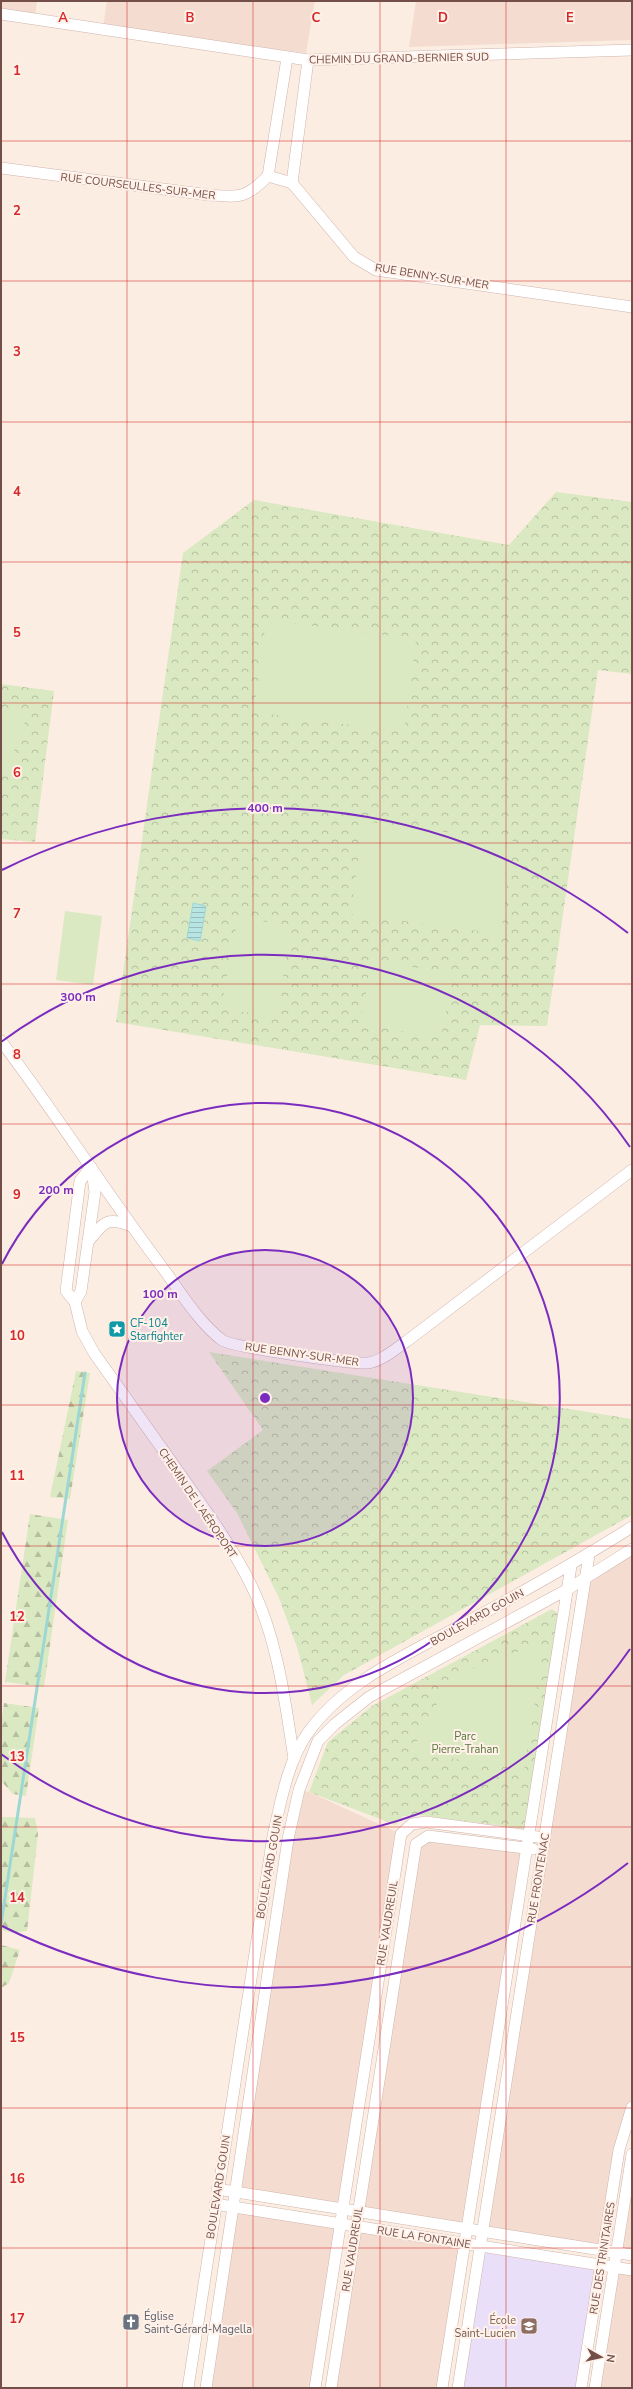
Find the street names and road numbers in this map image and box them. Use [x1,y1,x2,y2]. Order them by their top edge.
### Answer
street label: CHEMIN DU GRAND-BERNIER SUD [309,49,489,68]
street label: RUE COURSEULLES-SUR-MER [60,170,217,204]
street label: RUE BENNY-SUR-MER [374,260,491,293]
street label: RUE BENNY-SUR-MER [244,1339,361,1370]
street label: CHEMIN DE L'AÉROPORT [155,1444,241,1562]
street label: BOULEVARD GOUIN [428,1585,527,1649]
street label: BOULEVARD GOUIN [253,1814,286,1920]
street label: RUE FRONTENAC [524,1832,553,1924]
street label: RUE VAUDREUIL [373,1879,402,1967]
street label: BOULEVARD GOUIN [203,2134,234,2240]
street label: RUE DES TRINITAIRES [586,2201,619,2315]
street label: RUE VAUDREUIL [338,2205,367,2293]
street label: RUE LA FONTAINE [376,2223,472,2252]

